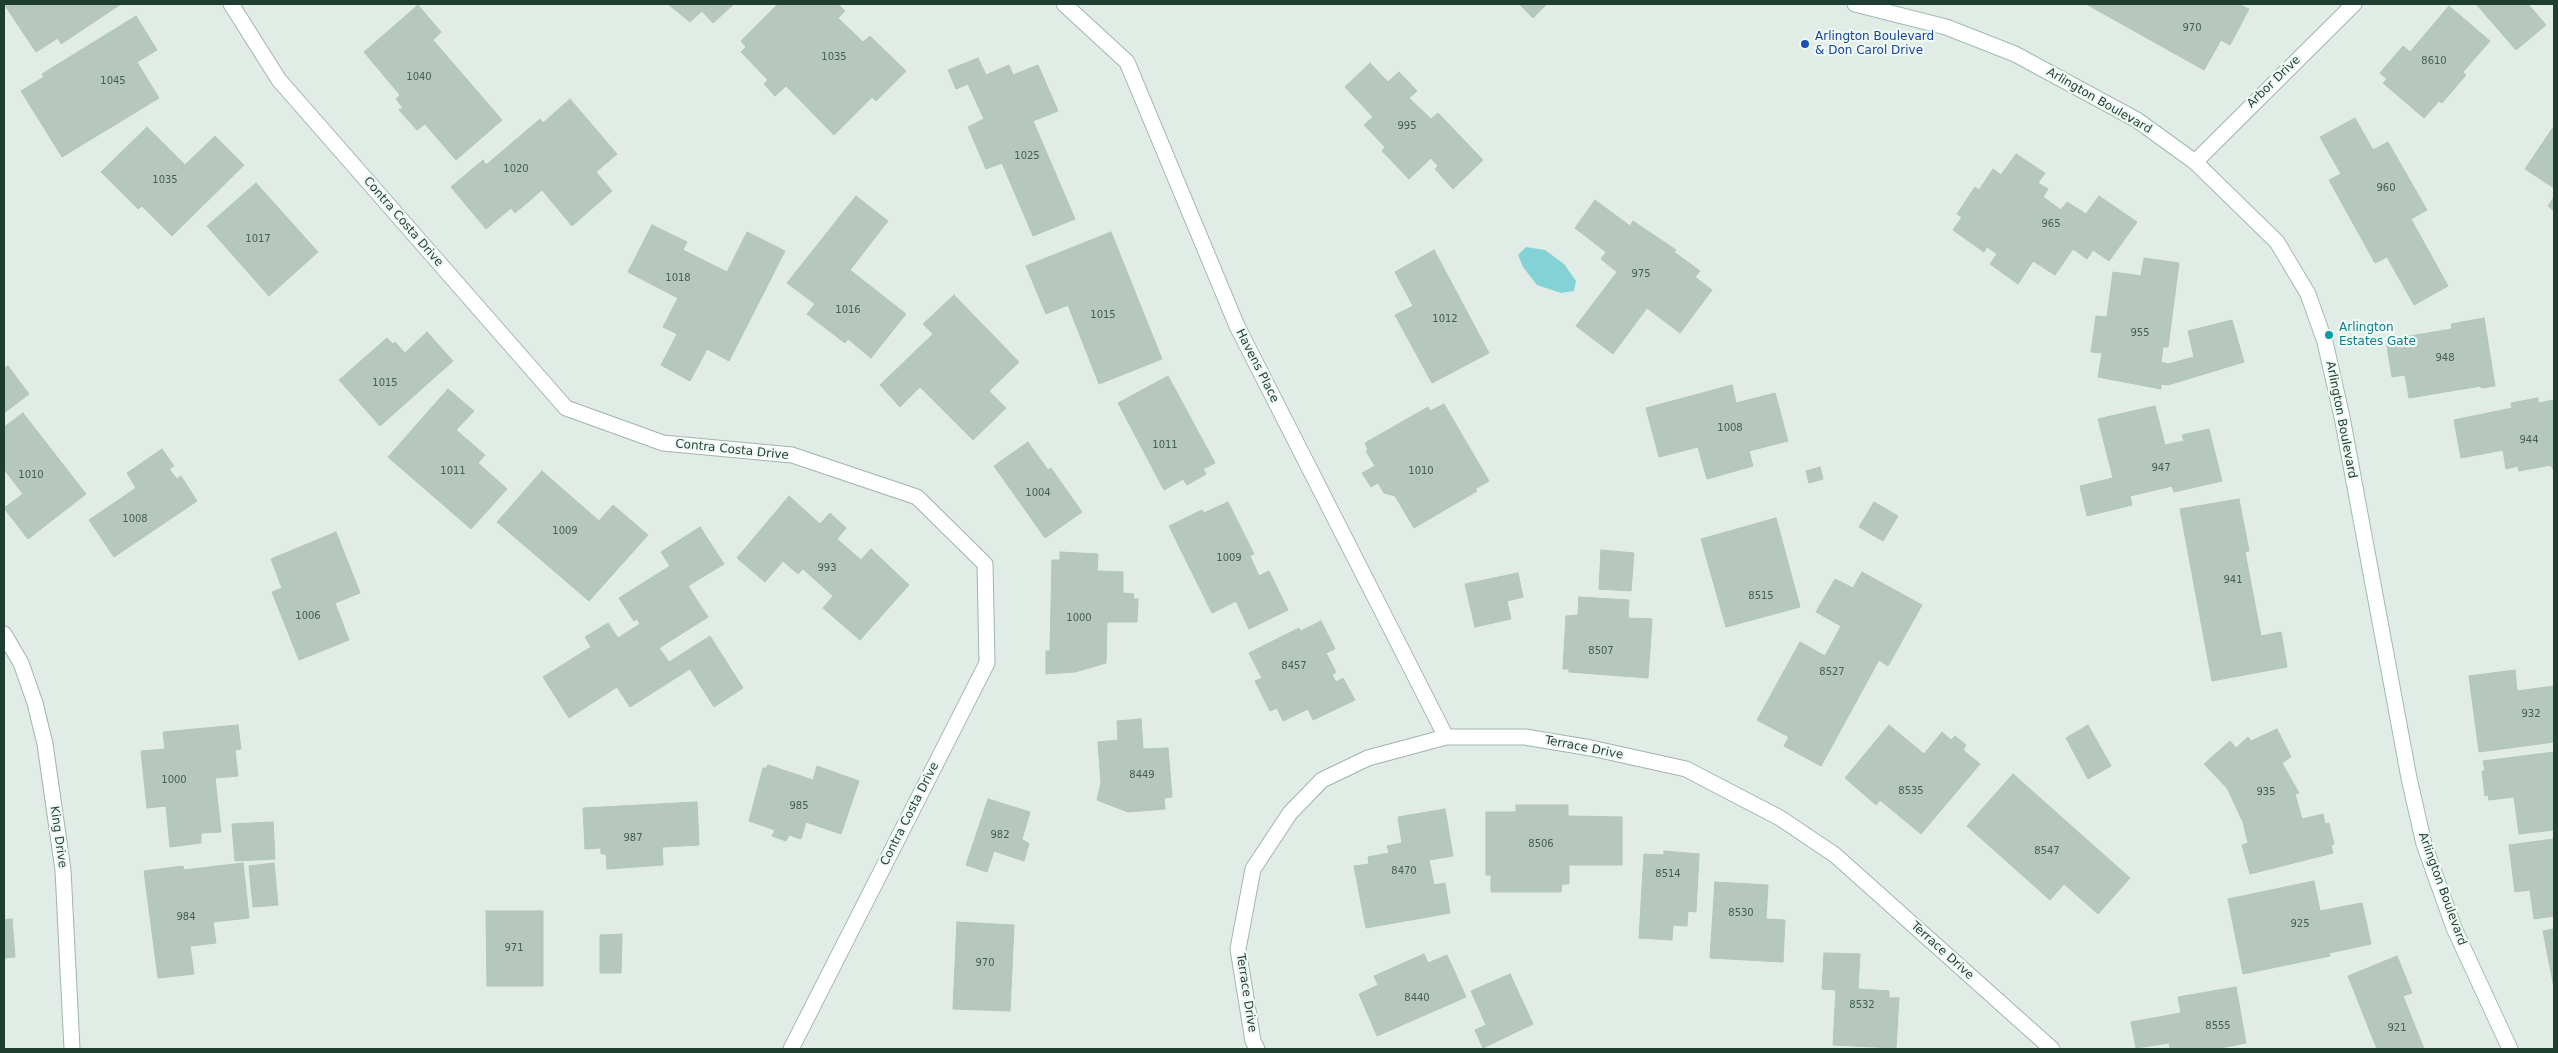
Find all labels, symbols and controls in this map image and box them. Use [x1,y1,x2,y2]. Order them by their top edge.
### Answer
house number: 970 [2182,22,2202,34]
place label: Arlington Boulevard & Don Carol Drive [1815,30,1934,58]
marker: Arlington Boulevard & Don Carol Drive [1799,38,1811,50]
house number: 1035 [821,51,847,63]
street label: Arbor Drive [2244,53,2304,111]
house number: 8610 [2421,55,2447,67]
street label: Arlington Boulevard [2044,65,2154,137]
house number: 1040 [406,71,432,83]
house number: 1045 [100,75,126,87]
house number: 995 [1397,120,1417,132]
house number: 1025 [1014,150,1040,162]
house number: 1020 [503,163,529,175]
house number: 1035 [152,174,178,186]
street label: Contra Costa Drive [360,174,446,270]
house number: 960 [2376,182,2396,194]
house number: 965 [2041,218,2061,230]
house number: 1017 [245,233,271,245]
house number: 975 [1631,268,1651,280]
house number: 1018 [665,272,691,284]
house number: 1016 [835,304,861,316]
house number: 1015 [1090,309,1116,321]
house number: 1012 [1432,313,1458,325]
place label: Arlington Estates Gate [2339,321,2416,349]
street label: Havens Place [1232,327,1282,405]
house number: 955 [2130,327,2150,339]
marker: Arlington Estates Gate [2323,329,2335,341]
house number: 948 [2435,352,2455,364]
street label: Arlington Boulevard [2323,360,2359,480]
house number: 1015 [372,377,398,389]
house number: 1008 [1717,422,1743,434]
house number: 944 [2519,434,2539,446]
street label: Contra Costa Drive [675,437,789,463]
house number: 1011 [1152,439,1178,451]
house number: 947 [2151,462,2171,474]
house number: 1011 [440,465,466,477]
house number: 1010 [1408,465,1434,477]
house number: 1010 [18,469,44,481]
house number: 1004 [1025,487,1051,499]
house number: 1008 [122,513,148,525]
house number: 1009 [552,525,578,537]
house number: 1009 [1216,552,1242,564]
house number: 993 [817,562,837,574]
house number: 941 [2223,574,2243,586]
house number: 8515 [1748,590,1774,602]
house number: 1006 [295,610,321,622]
house number: 1000 [1066,612,1092,624]
house number: 8507 [1588,645,1614,657]
house number: 8457 [1281,660,1307,672]
house number: 8527 [1819,666,1845,678]
house number: 932 [2521,708,2541,720]
street label: Terrace Drive [1544,733,1624,763]
street label: Contra Costa Drive [878,760,942,868]
house number: 8449 [1129,769,1155,781]
house number: 1000 [161,774,187,786]
house number: 8535 [1898,785,1924,797]
house number: 935 [2256,786,2276,798]
house number: 985 [789,800,809,812]
street label: King Drive [47,805,69,869]
house number: 982 [990,829,1010,841]
street label: Arlington Boulevard [2415,831,2469,947]
house number: 987 [623,832,643,844]
house number: 8506 [1528,838,1554,850]
house number: 8547 [2034,845,2060,857]
house number: 8470 [1391,865,1417,877]
house number: 8514 [1655,868,1681,880]
house number: 8530 [1728,907,1754,919]
house number: 984 [176,911,196,923]
house number: 925 [2290,918,2310,930]
street label: Terrace Drive [1908,919,1976,983]
house number: 971 [504,942,524,954]
street label: Terrace Drive [1233,953,1259,1033]
house number: 970 [975,957,995,969]
house number: 8440 [1404,992,1430,1004]
house number: 8532 [1849,999,1875,1011]
house number: 8555 [2205,1020,2231,1032]
house number: 921 [2387,1022,2407,1034]

